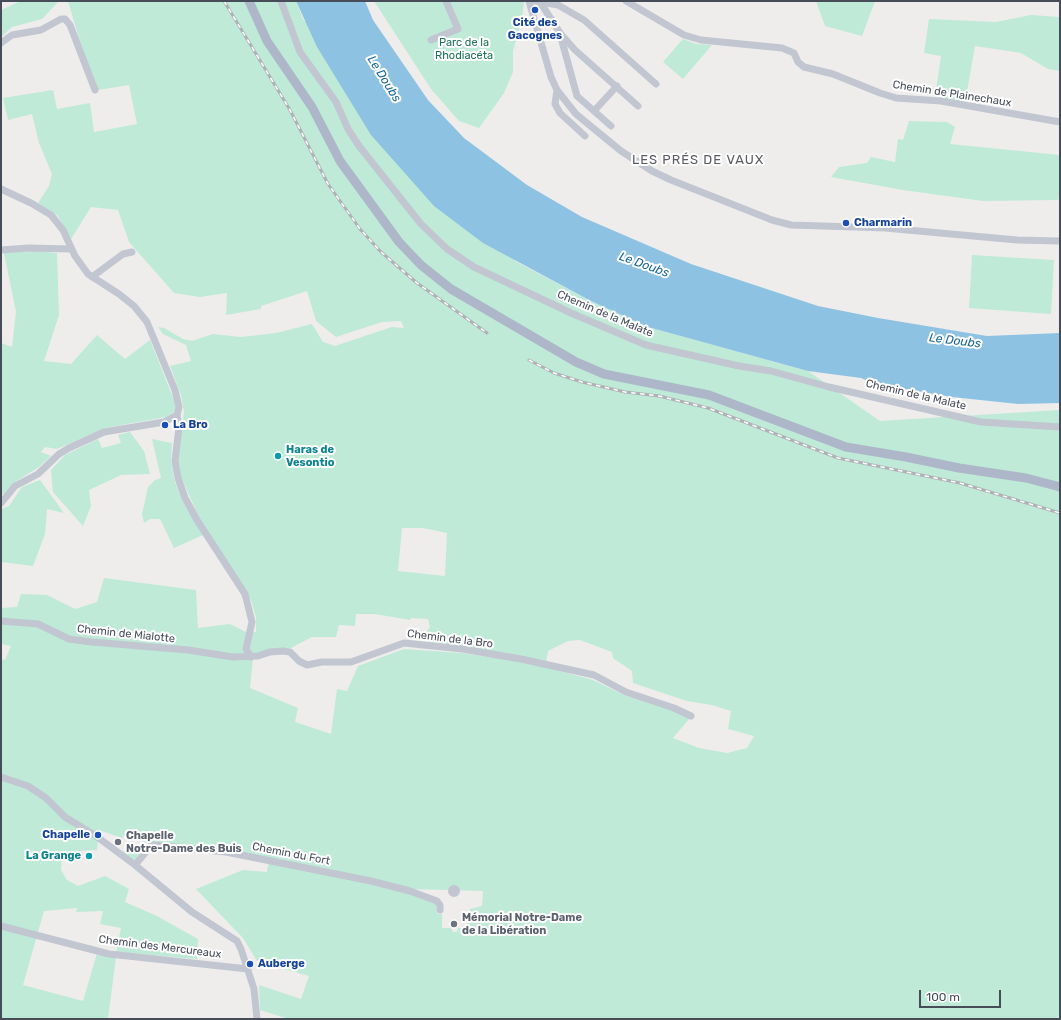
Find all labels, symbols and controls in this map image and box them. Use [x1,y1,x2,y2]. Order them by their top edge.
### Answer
marker: Cité des Gacognes [530,5,540,15]
place label: Cité des Gacognes [508,16,562,42]
park label: Parc de la Rhodiacéta [435,36,493,62]
water label: Le Doubs [364,53,404,105]
street label: Chemin de Plainechaux [892,78,1012,110]
district label: LES PRÉS DE VAUX [632,152,764,168]
place label: Charmarin [854,216,912,230]
marker: Charmarin [841,218,851,228]
water label: Le Doubs [617,249,671,281]
street label: Chemin de la Malate [555,288,655,340]
water label: Le Doubs [928,331,982,351]
street label: Chemin de la Malate [864,377,968,413]
place label: La Bro [173,418,208,432]
marker: La Bro [160,420,170,430]
place label: Haras de Vesontio [286,443,334,469]
marker: Haras de Vesontio [273,451,283,461]
street label: Chemin de Mialotte [76,622,176,646]
street label: Chemin de la Bro [406,627,494,651]
place label: Chapelle [42,828,90,842]
place label: Chapelle Notre-Dame des Buis [126,829,242,855]
marker: Chapelle [93,830,103,840]
marker: Chapelle Notre-Dame des Buis [113,837,123,847]
street label: Chemin du Fort [251,840,331,868]
place label: La Grange [26,849,81,863]
marker: La Grange [84,851,94,861]
place label: Mémorial Notre-Dame de la Libération [462,911,582,937]
marker: Mémorial Notre-Dame de la Libération [449,919,459,929]
street label: Chemin des Mercureaux [98,933,222,961]
place label: Auberge [258,957,305,971]
marker: Auberge [245,959,255,969]
scale bar [921,982,1003,1008]
text: 100 m [926,990,960,1004]

